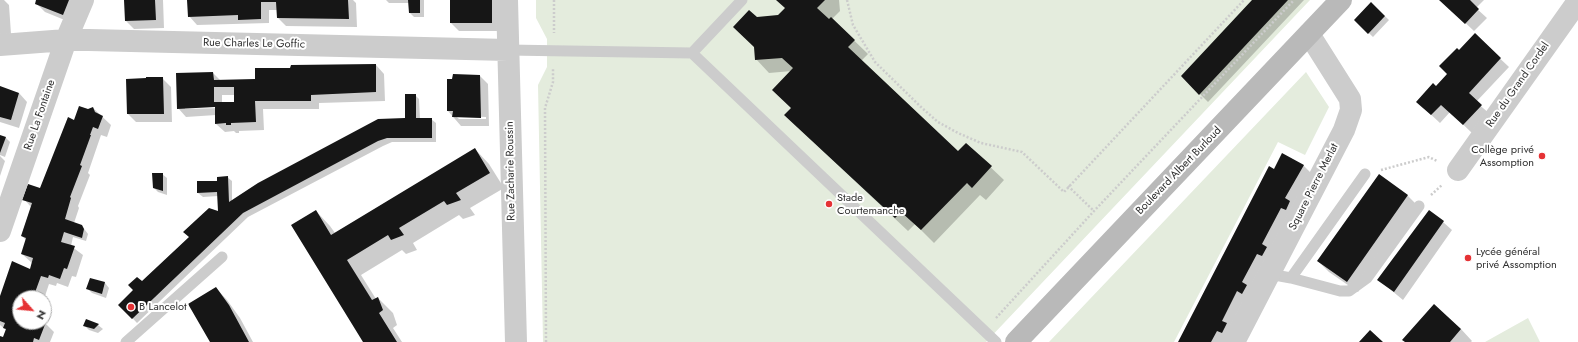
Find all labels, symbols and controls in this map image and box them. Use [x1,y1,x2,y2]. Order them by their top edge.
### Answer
street label: Rue Charles Le Goffic [203,37,305,51]
street label: Rue du Grand Cordel [1484,40,1552,130]
street label: Rue La Fontaine [22,78,58,152]
street label: Rue Zacharie Roussin [504,121,518,221]
street label: Boulevard Albert Burloud [1134,124,1224,218]
street label: Square Pierre Merlat [1286,141,1342,233]
place label: Collège privé Assomption [1471,143,1534,169]
marker: Collège privé Assomption [1537,151,1547,161]
place label: Stade Courtemanche [837,191,905,217]
marker: Stade Courtemanche [824,199,834,209]
place label: Lycée général privé Assomption [1476,245,1557,271]
marker: Lycée général privé Assomption [1463,253,1473,263]
north arrow [12,290,52,330]
place label: B Lancelot [139,300,187,314]
marker: B Lancelot [126,302,136,312]
text: N [33,307,51,323]

